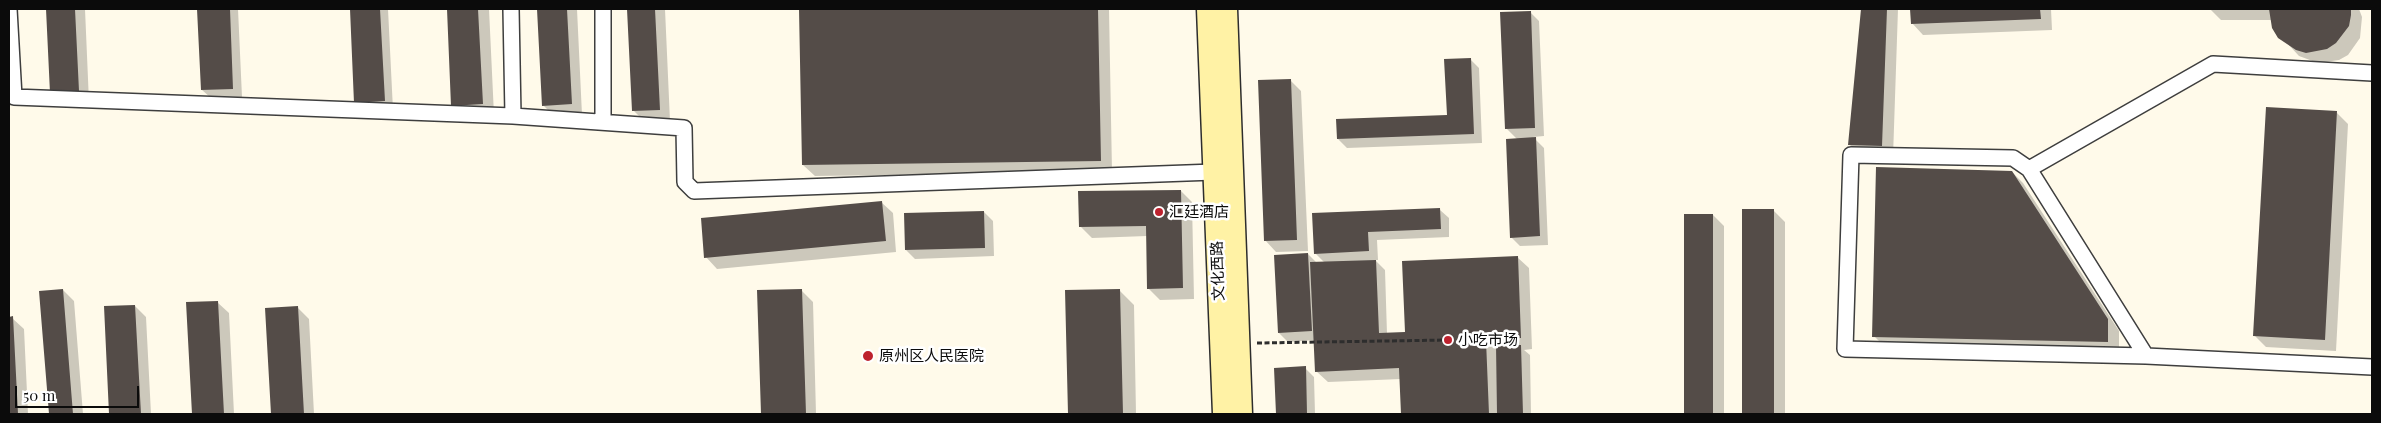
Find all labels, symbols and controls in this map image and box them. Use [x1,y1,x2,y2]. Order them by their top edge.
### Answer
place label: 汇廷酒店 [1169,203,1229,221]
marker: 汇廷酒店 [1153,206,1165,218]
street label: 文化西路 [1208,241,1228,301]
place label: 小吃市场 [1458,331,1518,349]
marker: 小吃市场 [1442,334,1454,346]
place label: 原州区人民医院 [879,347,984,365]
marker: 原州区人民医院 [861,349,875,363]
scale bar [18,376,141,408]
text: 50 m [23,385,55,405]

